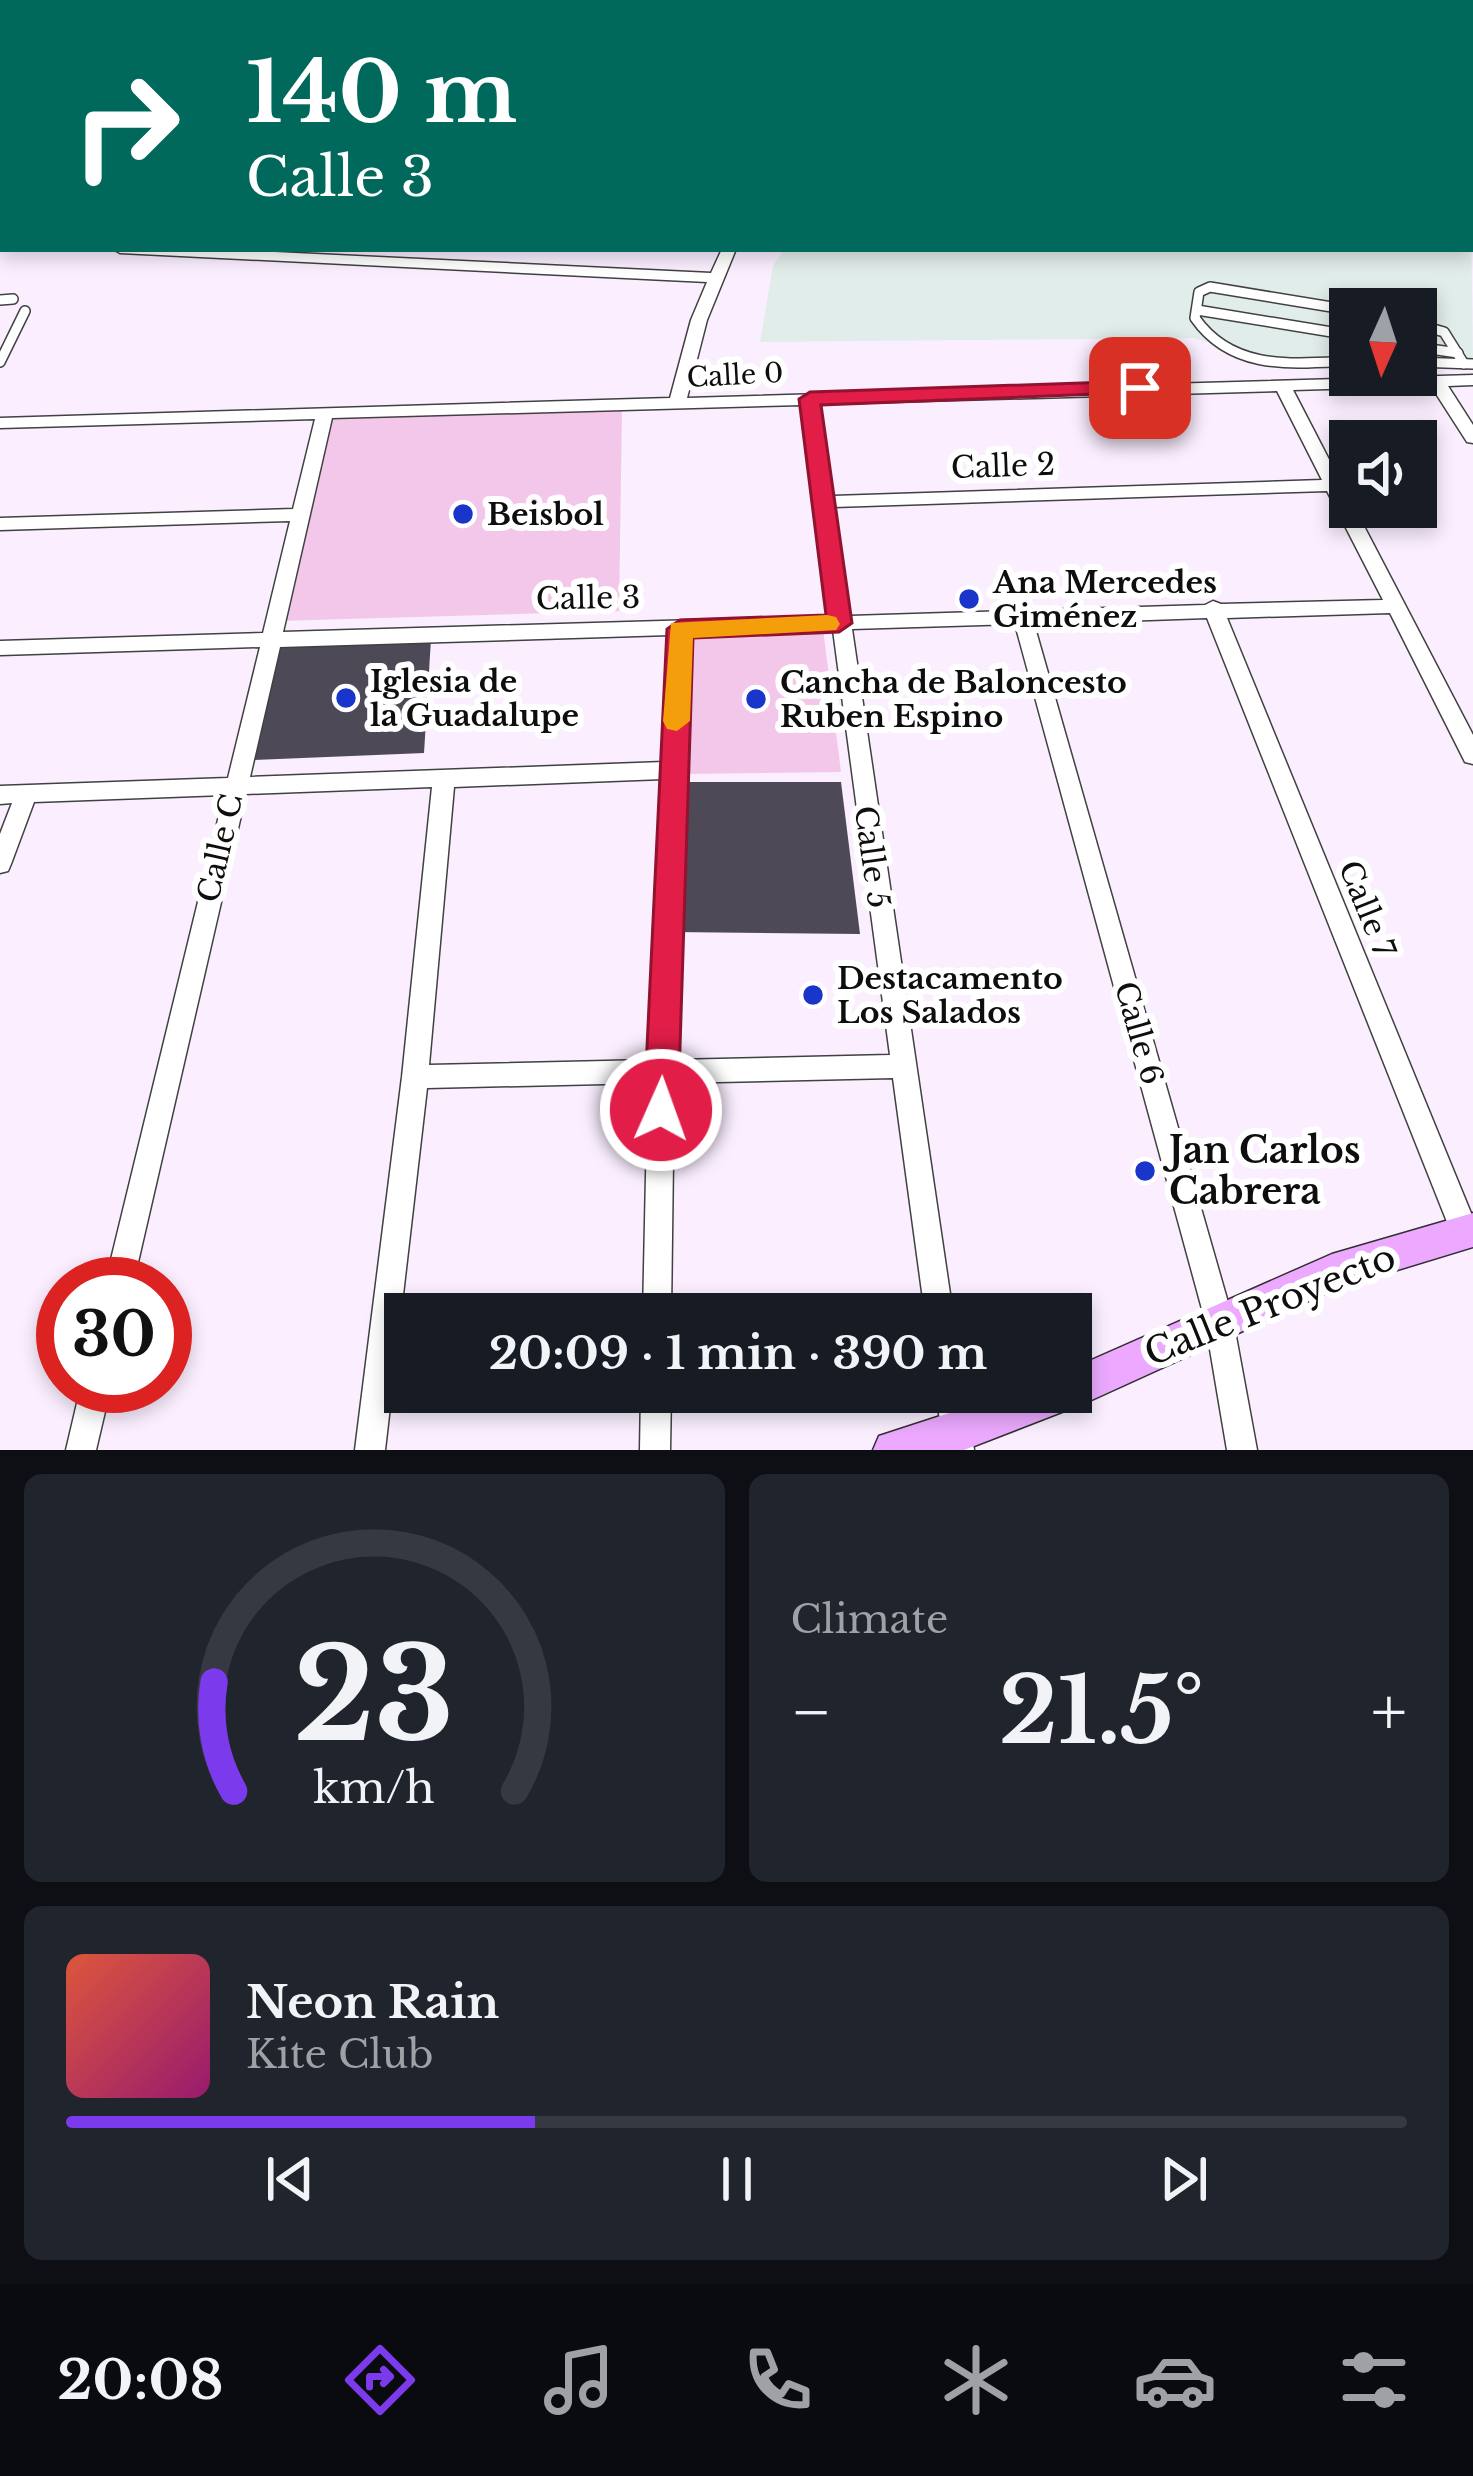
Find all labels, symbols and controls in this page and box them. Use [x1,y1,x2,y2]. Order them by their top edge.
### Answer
text: 140 m [246,41,517,145]
icon: right [48,48,204,204]
text: Calle 3 [246,144,434,211]
north arrow [1329,288,1437,396]
map controls [1329,288,1437,528]
pin [1089,337,1191,439]
icon: arrive [1107,355,1173,421]
street label: Calle 0 [686,356,784,394]
button: sound [1329,420,1437,528]
street label: Calle 2 [950,446,1056,486]
place label: Beisbol [487,496,604,533]
marker: Beisbol [450,501,476,527]
place label: Ana Mercedes Giménez [992,564,1217,635]
street label: Calle 3 [535,579,641,617]
marker: Ana Mercedes Giménez [956,586,982,612]
place label: Iglesia de la Guadalupe [370,663,579,734]
place label: Cancha de Baloncesto Ruben Espino [780,664,1127,735]
marker: Iglesia de la Guadalupe [333,685,359,711]
marker: Cancha de Baloncesto Ruben Espino [743,686,769,712]
street label: Calle C [190,790,250,906]
street label: Calle 5 [847,803,897,911]
street label: Calle 7 [1331,855,1403,964]
place label: Destacamento Los Salados [837,960,1063,1031]
street label: Calle 6 [1107,977,1171,1089]
marker: Destacamento Los Salados [800,982,826,1008]
position arrow [598,1047,724,1173]
place label: Jan Carlos Cabrera [1162,1128,1361,1214]
marker: Jan Carlos Cabrera [1132,1158,1158,1184]
street label: Calle Proyecto [1138,1234,1402,1376]
speed limit sign: 30 [36,1257,192,1413]
text: 20:09 · 1 min · 390 m [489,1325,987,1381]
text: Climate [791,1595,948,1644]
text: 23 [294,1619,455,1774]
text: 21.5° [999,1656,1204,1767]
text: − [791,1671,832,1753]
text: + [1371,1671,1407,1753]
text: km/h [313,1761,435,1815]
text: Neon Rain [246,1974,499,2030]
text: Kite Club [246,2030,434,2079]
icon: previous [257,2146,323,2212]
icon: pause [704,2146,770,2212]
icon: next [1151,2146,1217,2212]
icon: directions [338,2338,422,2422]
icon: music [537,2338,621,2422]
icon: phone [736,2338,820,2422]
icon: climate [934,2338,1018,2422]
icon: car [1133,2338,1217,2422]
icon: filters [1332,2338,1416,2422]
text: 20:08 [57,2347,224,2414]

